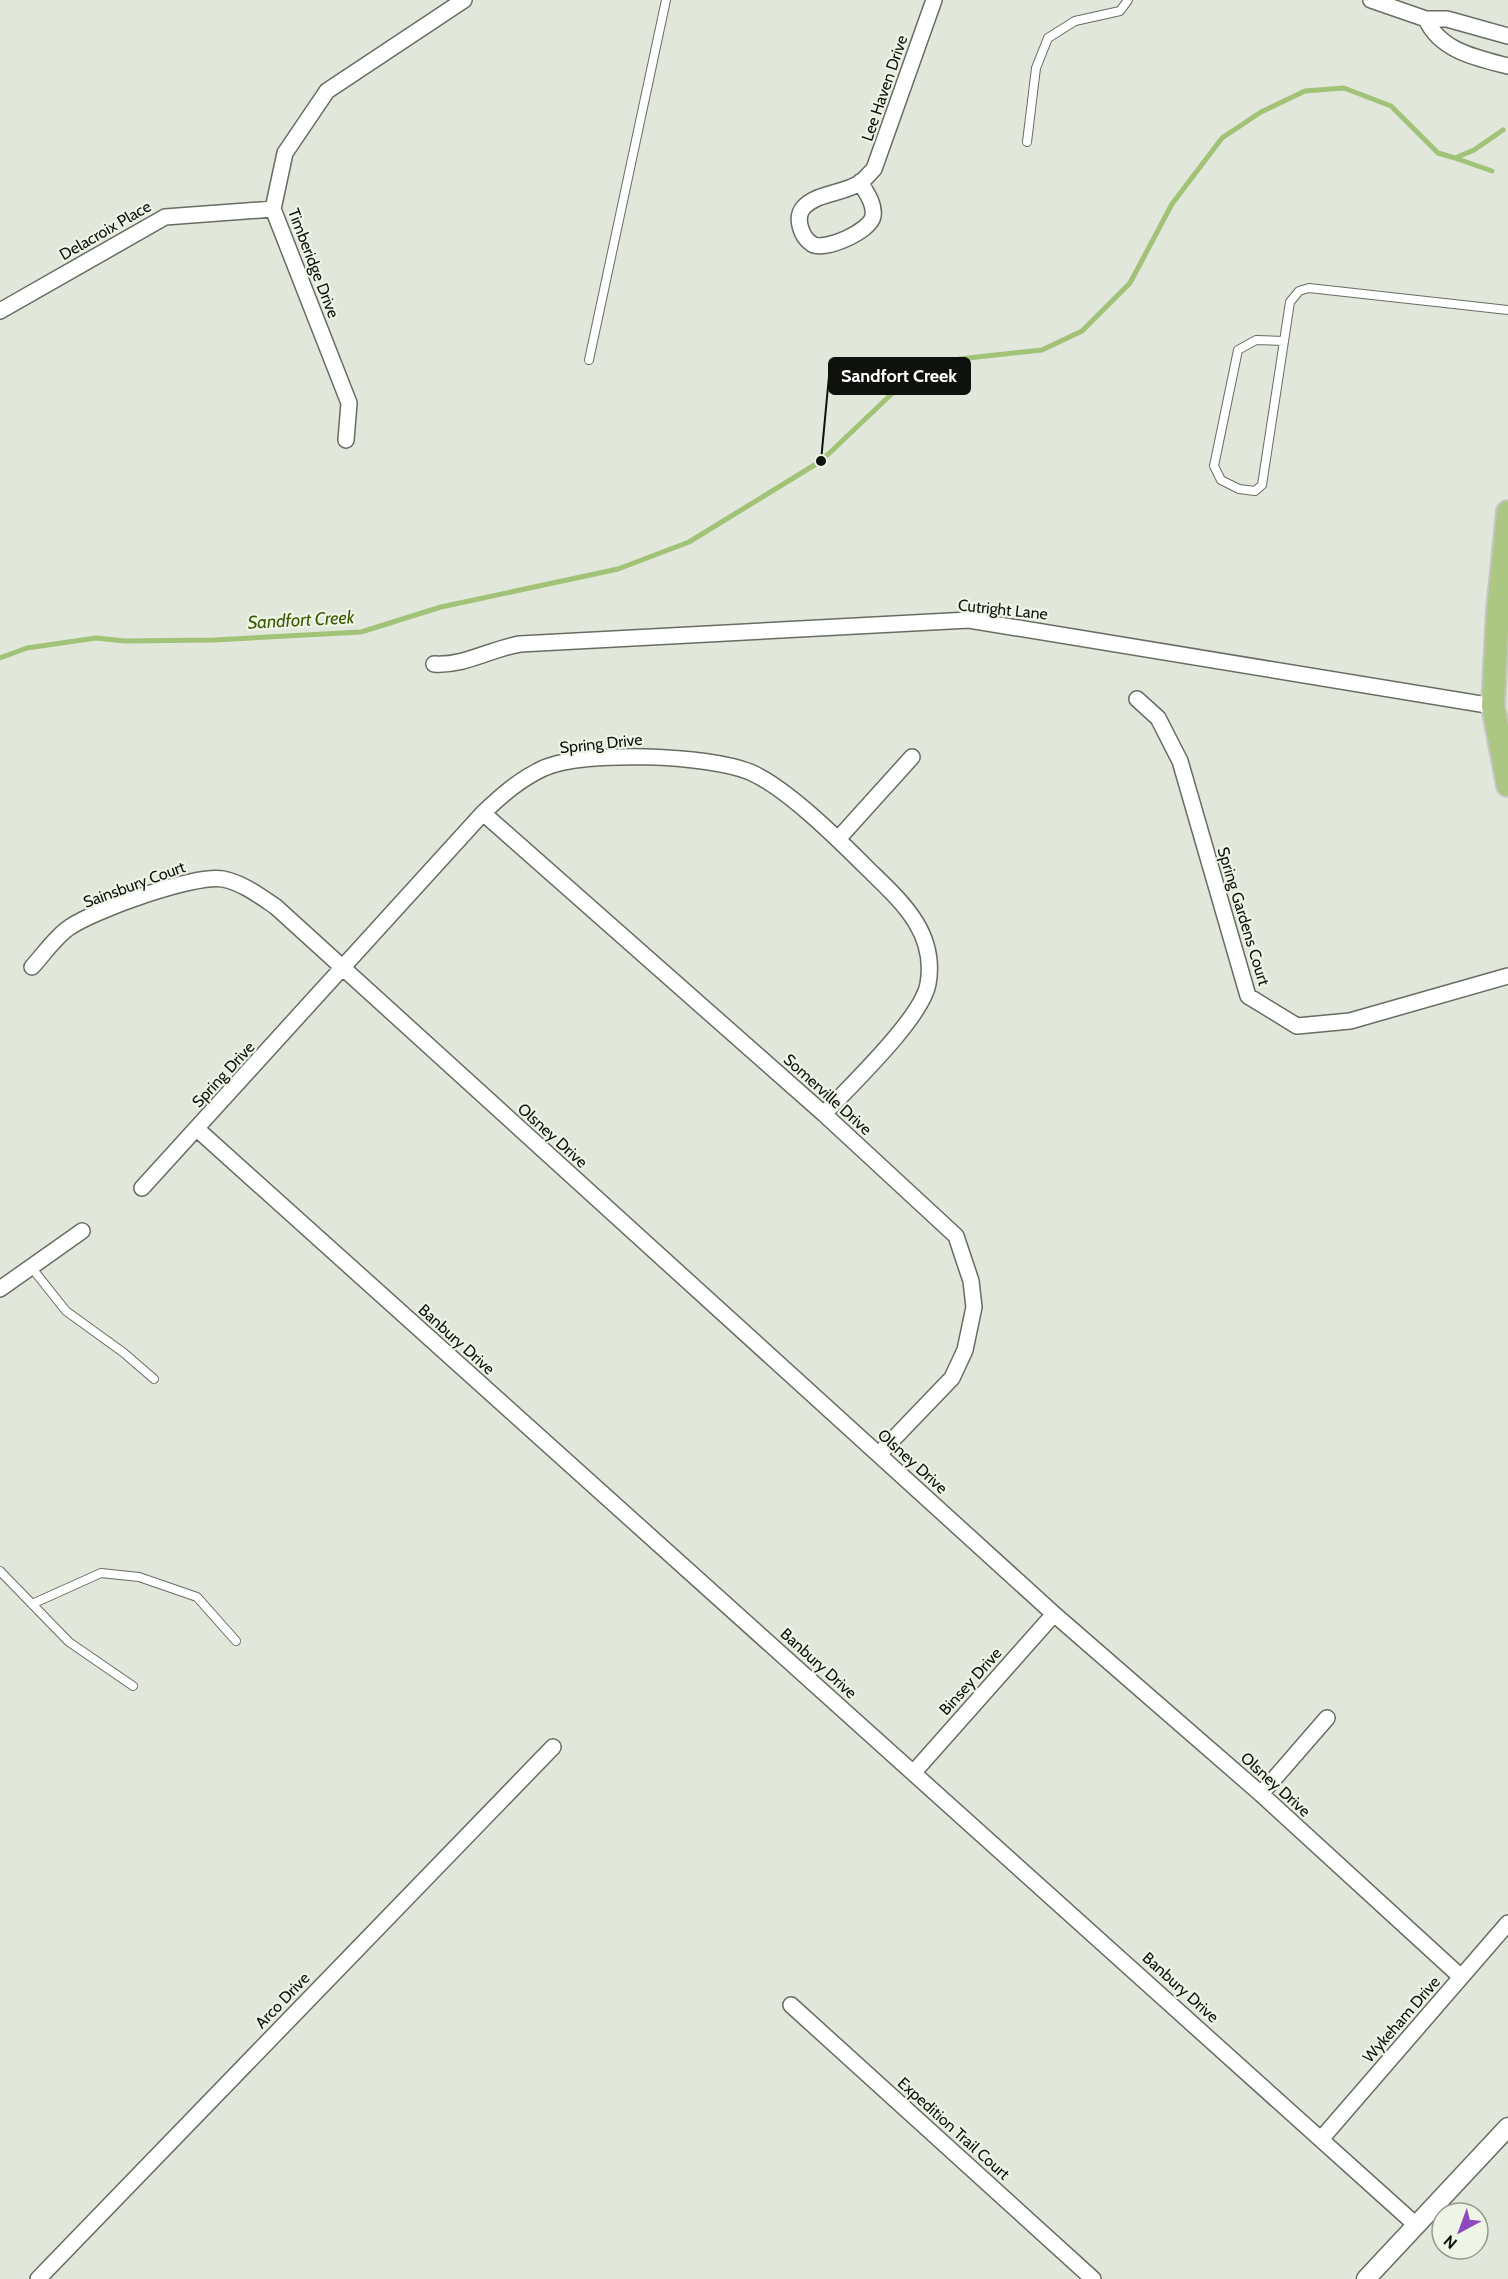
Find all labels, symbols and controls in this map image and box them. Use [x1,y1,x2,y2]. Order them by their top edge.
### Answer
street label: Lee Haven Drive [857,33,911,144]
street label: Delacroix Place [56,197,154,264]
street label: Timberidge Drive [284,206,343,321]
callout: Sandfort Creek [829,358,970,394]
text: Sandfort Creek [841,365,957,387]
street label: Cutright Lane [957,595,1049,624]
water label: Sandfort Creek [247,606,356,634]
street label: Spring Drive [559,730,643,757]
street label: Spring Gardens Court [1213,845,1274,988]
street label: Sainsbury Court [81,857,188,912]
street label: Spring Drive [188,1038,259,1111]
street label: Somerville Drive [780,1050,876,1139]
street label: Olsney Drive [514,1099,591,1172]
street label: Banbury Drive [415,1300,499,1379]
street label: Olsney Drive [874,1425,951,1498]
street label: Banbury Drive [777,1624,861,1703]
street label: Binsey Drive [935,1644,1006,1719]
street label: Olsney Drive [1237,1748,1314,1821]
street label: Banbury Drive [1139,1948,1223,2027]
street label: Arco Drive [251,1969,314,2032]
street label: Wykeham Drive [1359,1972,1444,2066]
street label: Expedition Trail Court [894,2073,1014,2184]
north arrow [1430,2201,1490,2261]
text: N [1440,2231,1461,2253]

